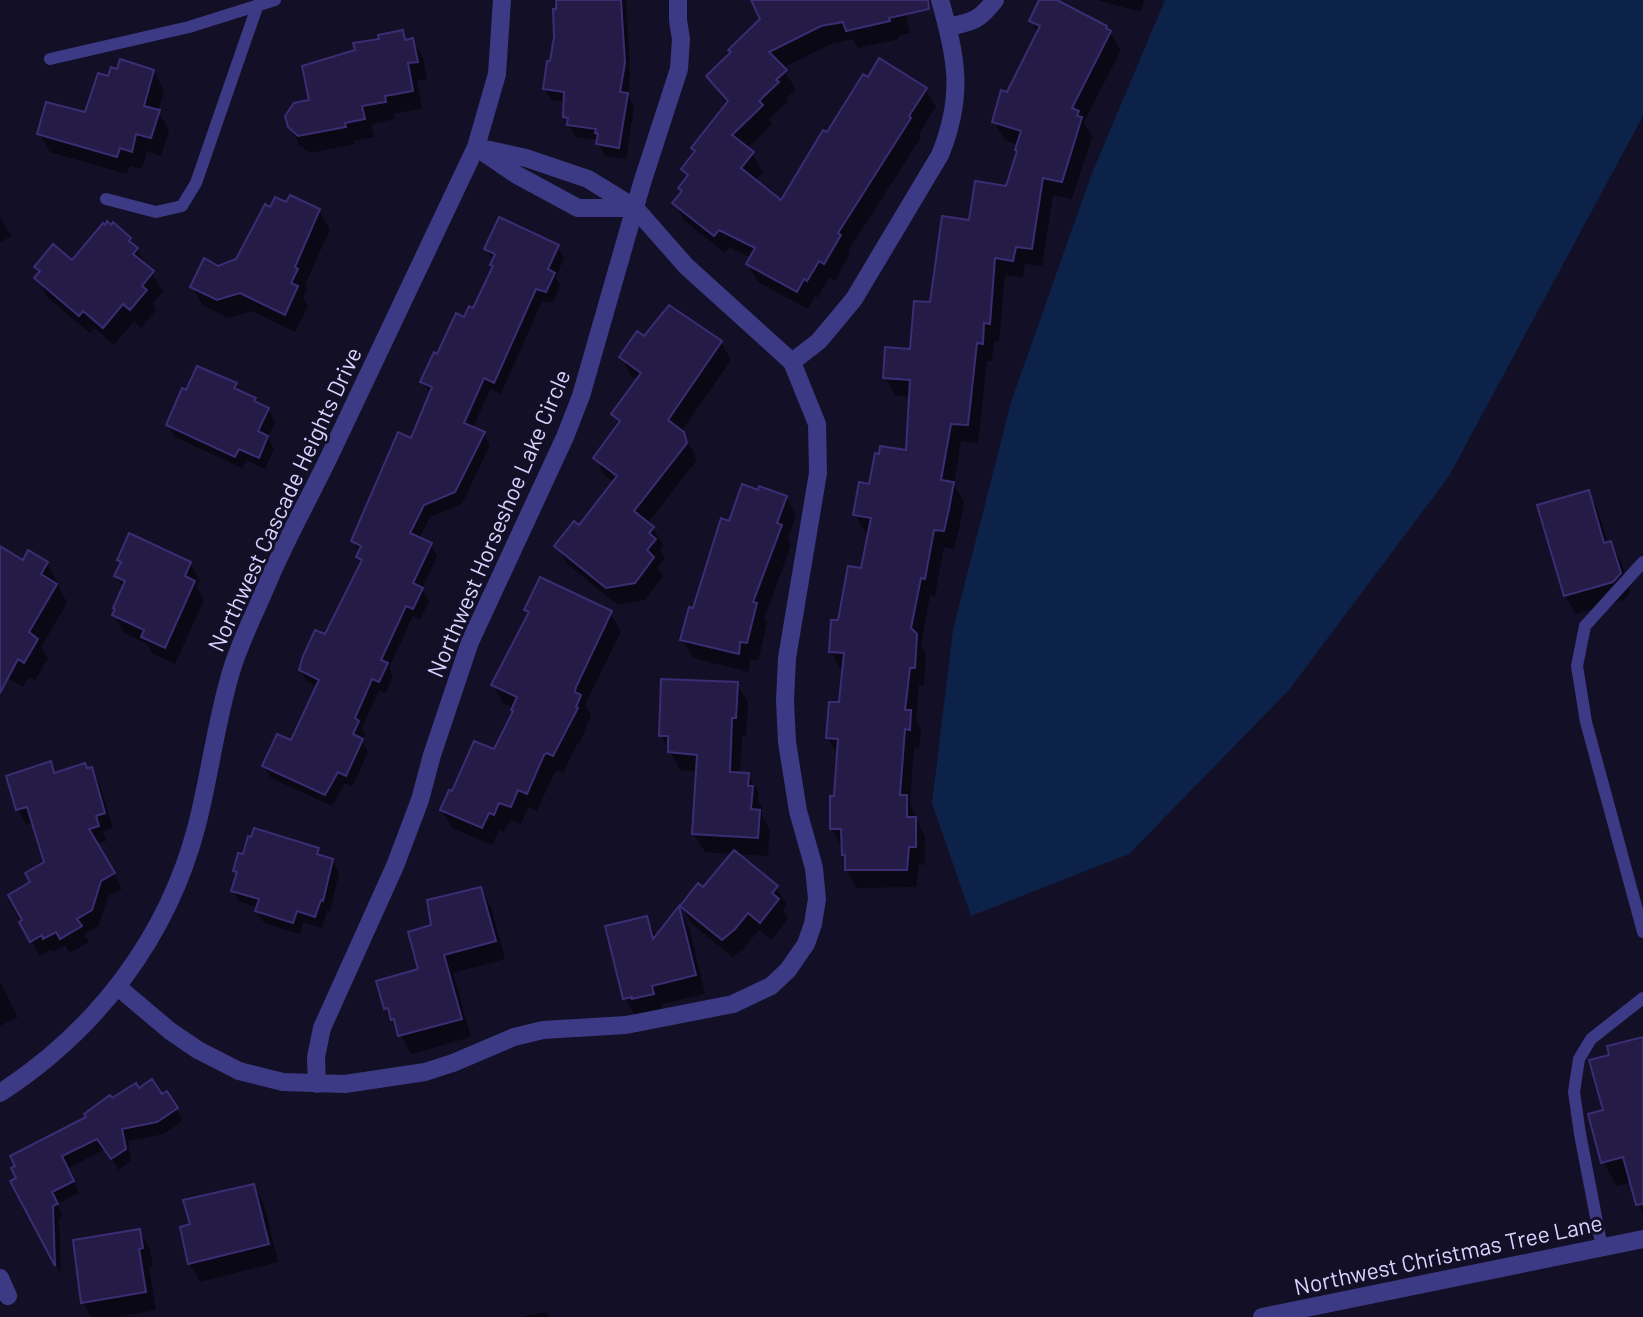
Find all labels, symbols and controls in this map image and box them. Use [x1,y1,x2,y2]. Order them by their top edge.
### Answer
street label: Northwest Cascade Heights Drive [201,342,367,656]
street label: Northwest Horseshoe Lake Circle [420,365,576,681]
street label: Northwest Christmas Tree Lane [1291,1208,1605,1300]

